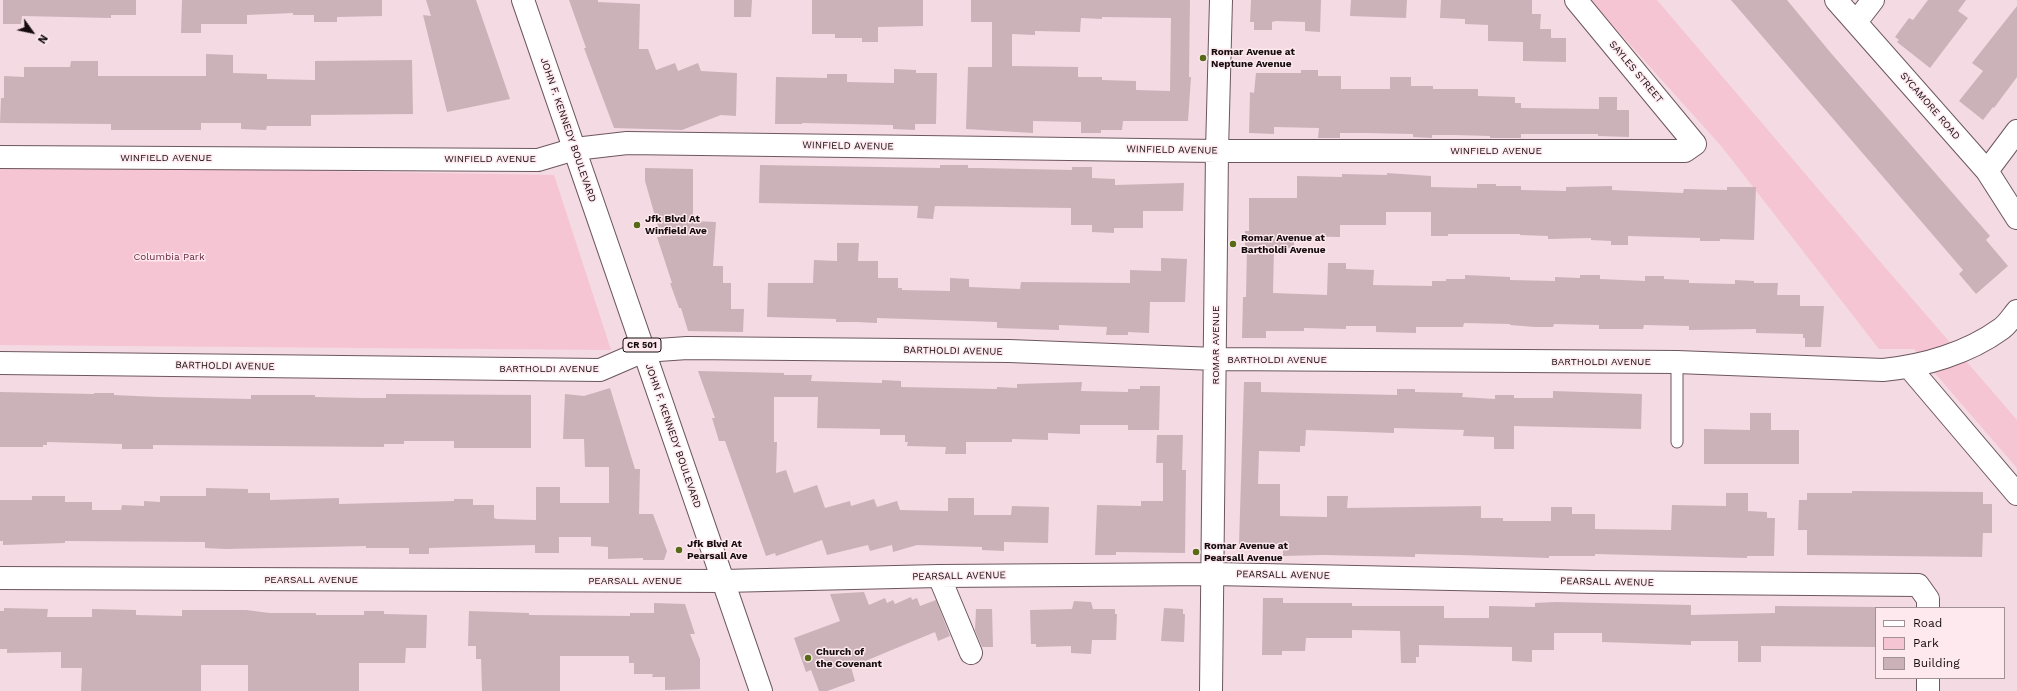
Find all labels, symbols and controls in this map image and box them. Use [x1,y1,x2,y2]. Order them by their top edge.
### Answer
north arrow [12,12,52,52]
text: N [35,32,50,46]
street label: SAYLES STREET [1606,38,1666,106]
place label: Romar Avenue at Neptune Avenue [1211,46,1295,70]
marker: Romar Avenue at Neptune Avenue [1198,53,1208,63]
street label: JOHN F. KENNEDY BOULEVARD [538,56,598,204]
street label: SYCAMORE ROAD [1897,70,1963,142]
street label: WINFIELD AVENUE [802,139,894,153]
street label: WINFIELD AVENUE [1126,143,1218,157]
street label: WINFIELD AVENUE [1450,145,1542,157]
street label: WINFIELD AVENUE [120,152,212,164]
street label: WINFIELD AVENUE [444,153,536,165]
place label: Jfk Blvd At Winfield Ave [645,213,707,236]
marker: Jfk Blvd At Winfield Ave [632,220,642,230]
place label: Romar Avenue at Bartholdi Avenue [1241,232,1326,256]
marker: Romar Avenue at Bartholdi Avenue [1228,239,1238,249]
park label: Columbia Park [133,251,205,263]
street label: ROMAR AVENUE [1210,306,1222,384]
road number: CR 501 [623,338,661,352]
street label: BARTHOLDI AVENUE [903,344,1003,358]
street label: BARTHOLDI AVENUE [1227,354,1327,366]
street label: BARTHOLDI AVENUE [1551,356,1651,368]
street label: BARTHOLDI AVENUE [175,359,275,373]
street label: JOHN F. KENNEDY BOULEVARD [643,362,703,510]
street label: BARTHOLDI AVENUE [499,363,599,375]
place label: Jfk Blvd At Pearsall Ave [687,538,747,562]
place label: Romar Avenue at Pearsall Avenue [1204,540,1288,564]
marker: Jfk Blvd At Pearsall Ave [674,545,684,555]
marker: Romar Avenue at Pearsall Avenue [1191,547,1201,557]
street label: PEARSALL AVENUE [1236,568,1330,582]
street label: PEARSALL AVENUE [912,569,1006,583]
street label: PEARSALL AVENUE [264,574,358,586]
street label: PEARSALL AVENUE [588,575,682,587]
street label: PEARSALL AVENUE [1560,575,1654,589]
legend [1875,607,2005,679]
text: Road [1913,616,1942,630]
text: Park [1913,636,1939,650]
place label: Church of the Covenant [816,646,882,670]
marker: Church of the Covenant [803,653,813,663]
text: Building [1913,656,1960,670]

